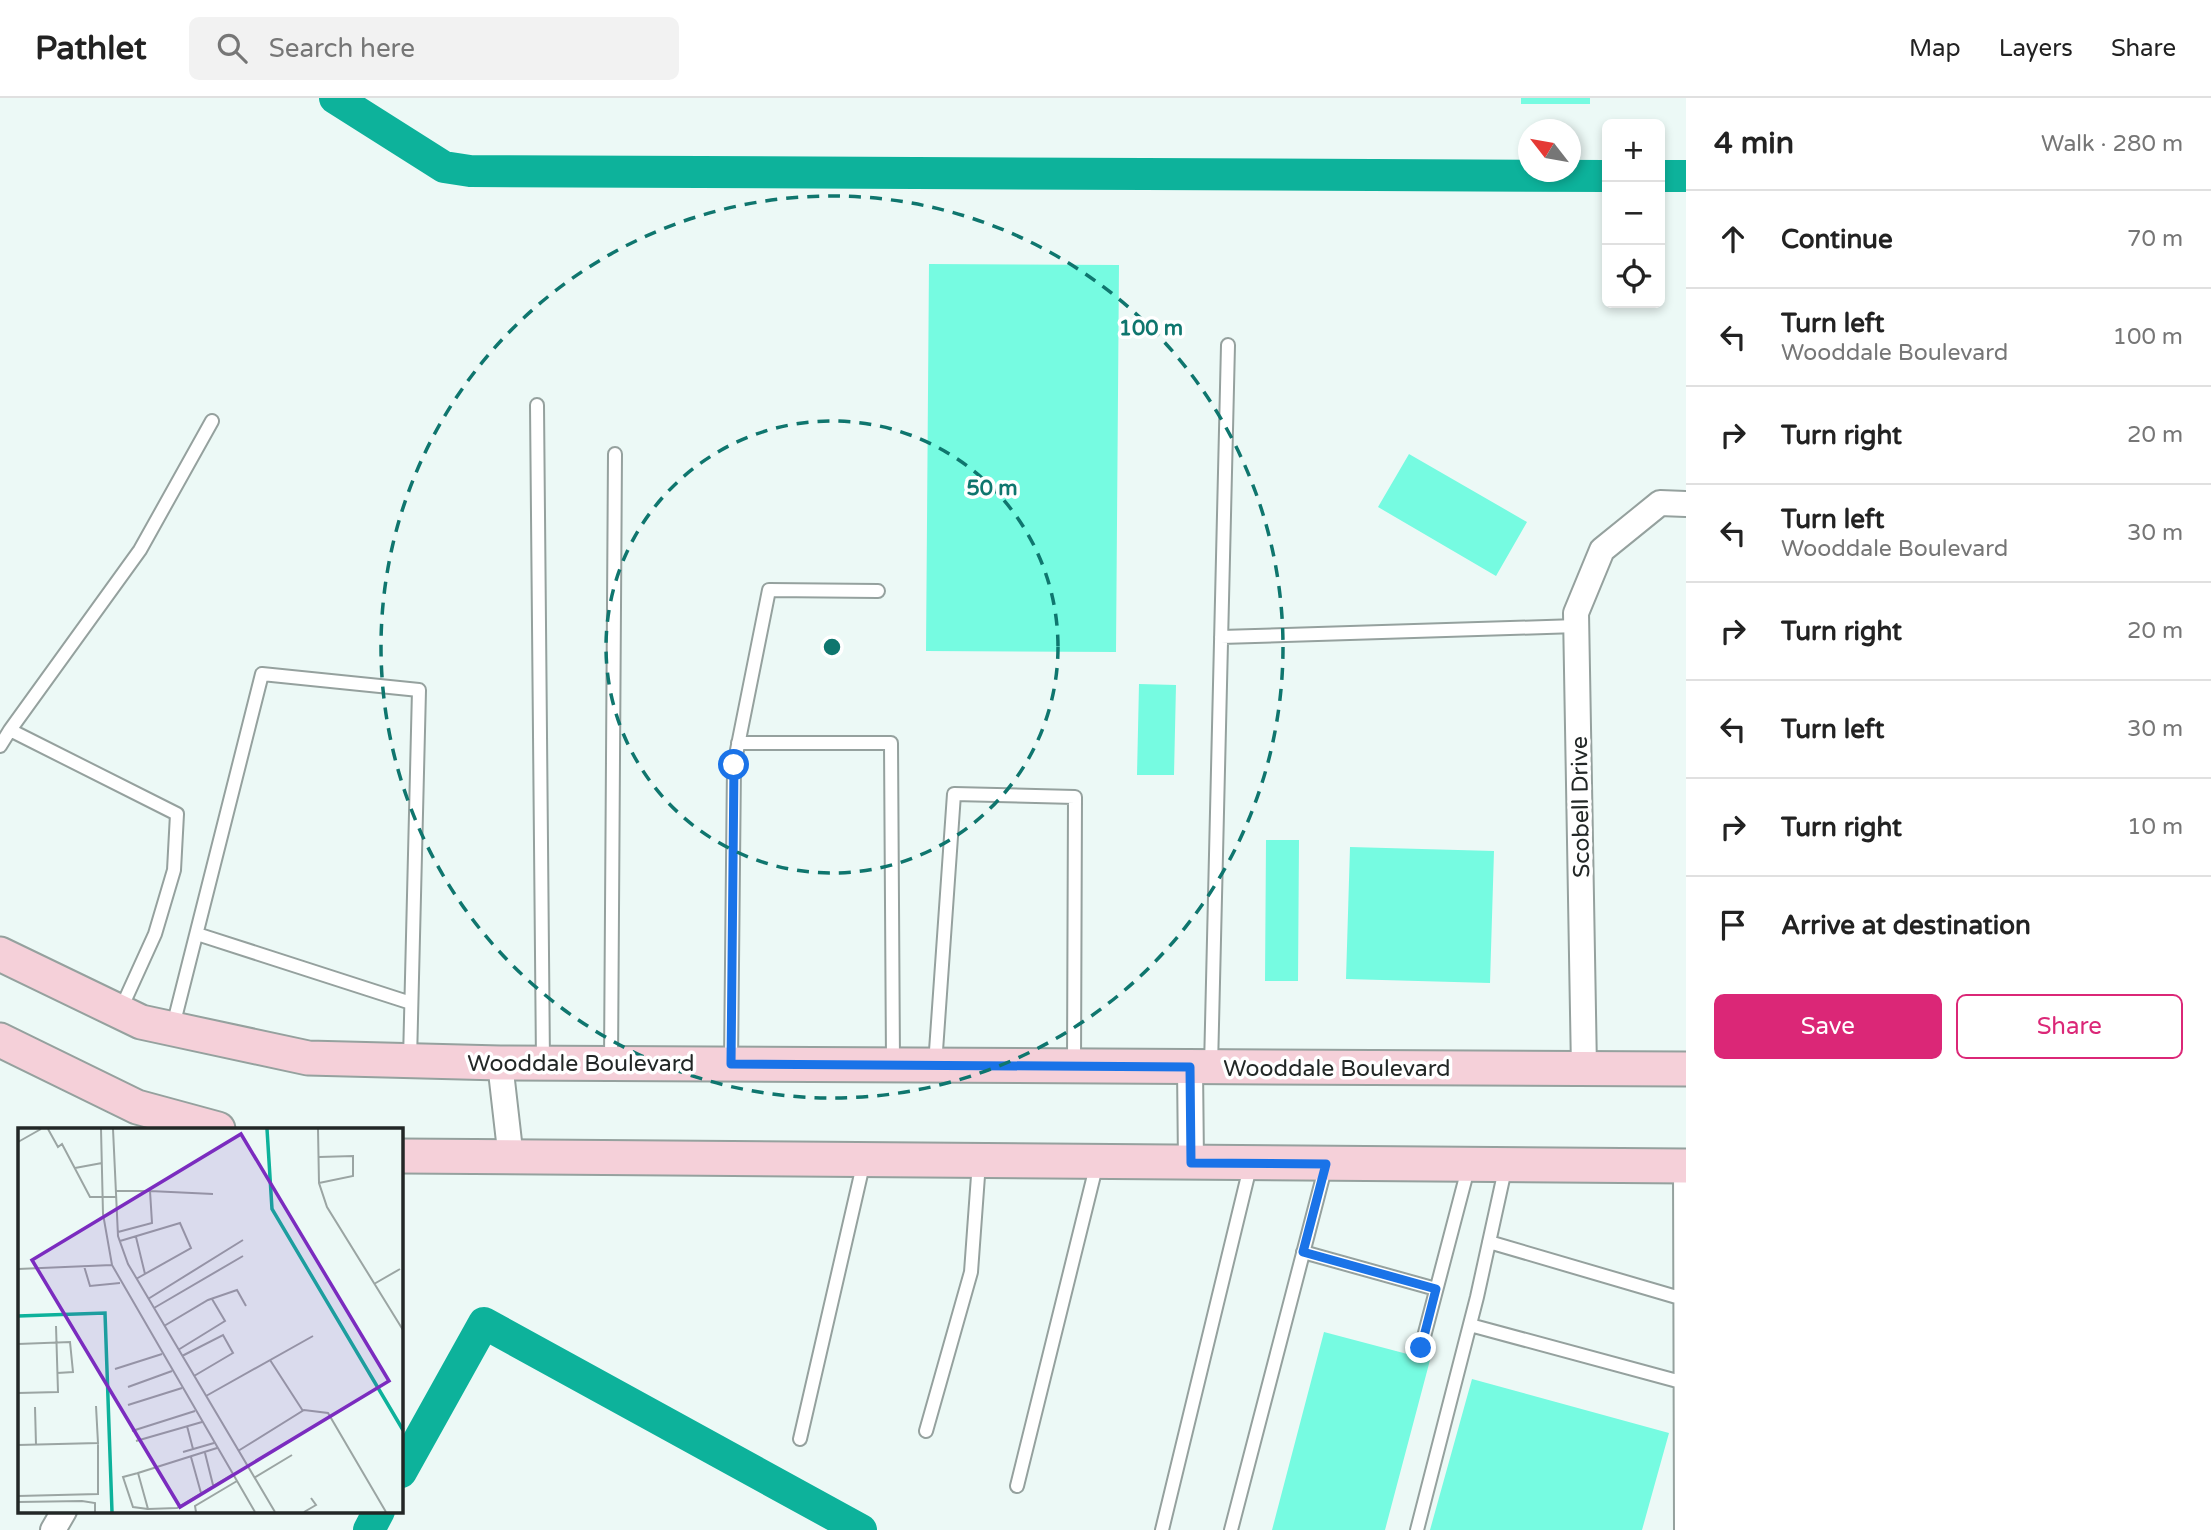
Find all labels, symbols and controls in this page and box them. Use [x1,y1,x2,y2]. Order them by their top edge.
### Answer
search box [189,17,679,80]
text: Pathlet [35,29,147,68]
icon: search [213,29,251,67]
text: Search here [269,33,415,64]
text: Map [1909,34,1961,63]
text: Layers [1999,34,2073,63]
text: Share [2111,34,2176,63]
north arrow [1518,119,1581,182]
map controls [1602,119,1665,308]
button: + [1602,119,1665,182]
text: 4 min [1714,125,1794,162]
text: Walk · 280 m [2041,130,2183,158]
button: − [1602,182,1665,245]
icon: ahead [1714,220,1752,258]
text: Continue [1781,224,1893,255]
text: 70 m [2127,225,2183,253]
button: locate [1602,245,1665,308]
text: Turn left [1781,308,1884,339]
text: 100 m [1119,316,1183,341]
icon: left [1714,318,1752,356]
text: 100 m [2113,323,2183,351]
text: Wooddale Boulevard [1781,339,2008,367]
icon: right [1714,416,1752,454]
text: Turn right [1781,420,1902,451]
text: 20 m [2127,421,2183,449]
text: 50 m [966,476,1018,501]
text: Turn left [1781,504,1884,535]
icon: left [1714,514,1752,552]
text: 30 m [2127,519,2183,547]
text: Wooddale Boulevard [1781,535,2008,563]
icon: right [1714,612,1752,650]
text: Turn right [1781,616,1902,647]
text: 20 m [2127,617,2183,645]
centre of rings [820,635,844,659]
icon: left [1714,710,1752,748]
text: Turn left [1781,714,1884,745]
text: 30 m [2127,715,2183,743]
street label: Scobell Drive [1566,736,1596,878]
route start [718,749,749,780]
icon: right [1714,808,1752,846]
text: Turn right [1781,812,1902,843]
text: 10 m [2127,813,2183,841]
icon: arrive [1714,906,1752,944]
text: Arrive at destination [1781,910,2031,941]
button: Save [1714,994,1942,1059]
button: Share [1956,994,2183,1059]
street label: Wooddale Boulevard [467,1050,695,1078]
street label: Wooddale Boulevard [1223,1055,1451,1083]
inset map [18,1128,402,1512]
route end [1405,1332,1436,1363]

